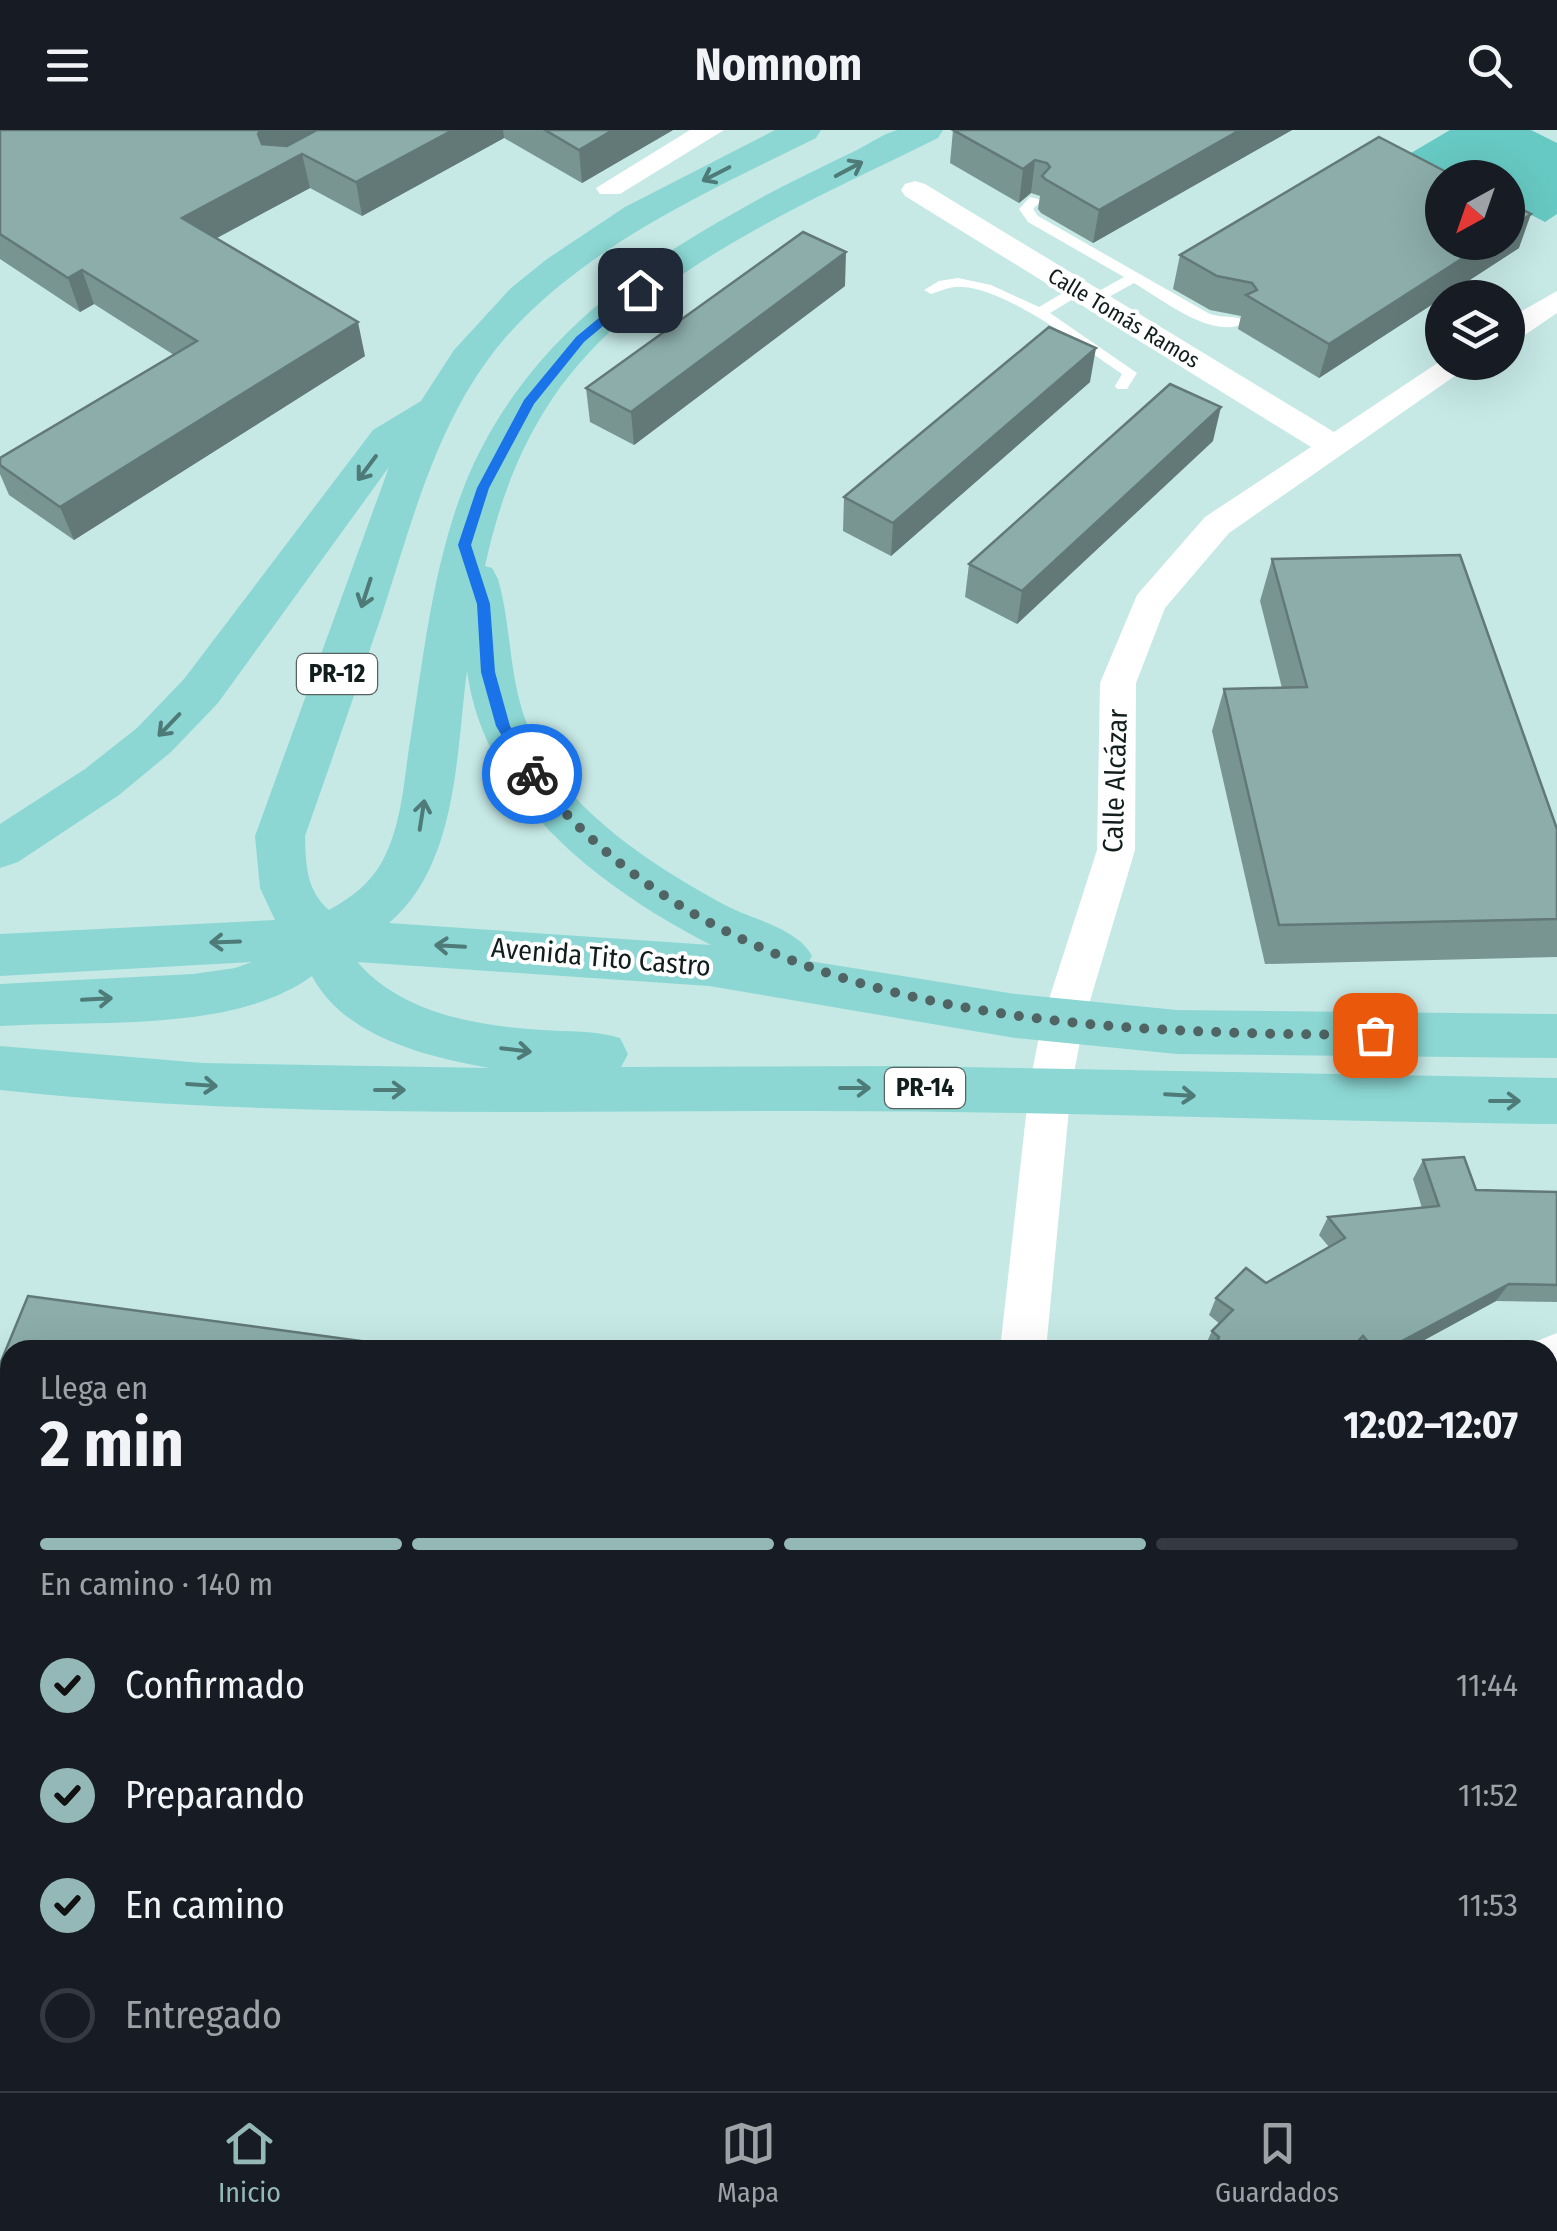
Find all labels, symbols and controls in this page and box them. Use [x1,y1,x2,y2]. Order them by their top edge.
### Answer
icon: menu [40,38,95,93]
text: Nomnom [695,38,862,92]
icon: search [1462,38,1517,93]
one-way arrow [833,159,863,179]
north arrow [1425,160,1525,260]
map controls [1425,160,1525,380]
one-way arrow [702,165,731,184]
pin [598,248,683,333]
street label: Calle Tomás Ramos [1043,262,1205,374]
icon: home [613,263,668,318]
button: layers [1425,280,1525,380]
one-way arrow [356,454,377,481]
one-way arrow [355,577,373,609]
road number: PR-12 [297,654,377,694]
street label: Calle Alcázar [1096,708,1134,854]
one-way arrow [157,712,181,736]
courier [482,724,582,824]
icon: bike [505,747,560,802]
one-way arrow [413,799,432,831]
street label: Avenida Tito Castro [490,931,712,983]
one-way arrow [210,933,242,952]
one-way arrow [435,936,467,955]
one-way arrow [81,989,113,1008]
pin [1333,993,1418,1078]
icon: bag [1348,1008,1403,1063]
one-way arrow [500,1041,532,1060]
road number: PR-14 [885,1068,965,1108]
one-way arrow [185,1076,217,1095]
one-way arrow [838,1078,870,1098]
one-way arrow [372,1080,405,1100]
one-way arrow [1163,1086,1195,1105]
one-way arrow [1488,1092,1520,1110]
text: Llega en [40,1369,148,1407]
text: 12:02–12:07 [1344,1402,1518,1448]
text: 2 min [40,1405,184,1483]
text: En camino · 140 m [40,1565,273,1603]
icon: check [40,1658,95,1713]
text: Confirmado [125,1662,305,1708]
text: 11:44 [1456,1666,1518,1704]
icon: check [40,1768,95,1823]
text: Preparando [125,1772,305,1818]
text: 11:52 [1458,1776,1518,1814]
icon: check [40,1878,95,1933]
text: En camino [125,1882,285,1928]
text: 11:53 [1458,1886,1518,1924]
text: Entregado [125,1992,282,2038]
tab: Inicio [218,2116,281,2209]
tab: Mapa [717,2116,779,2209]
tab: Guardados [1215,2116,1339,2209]

